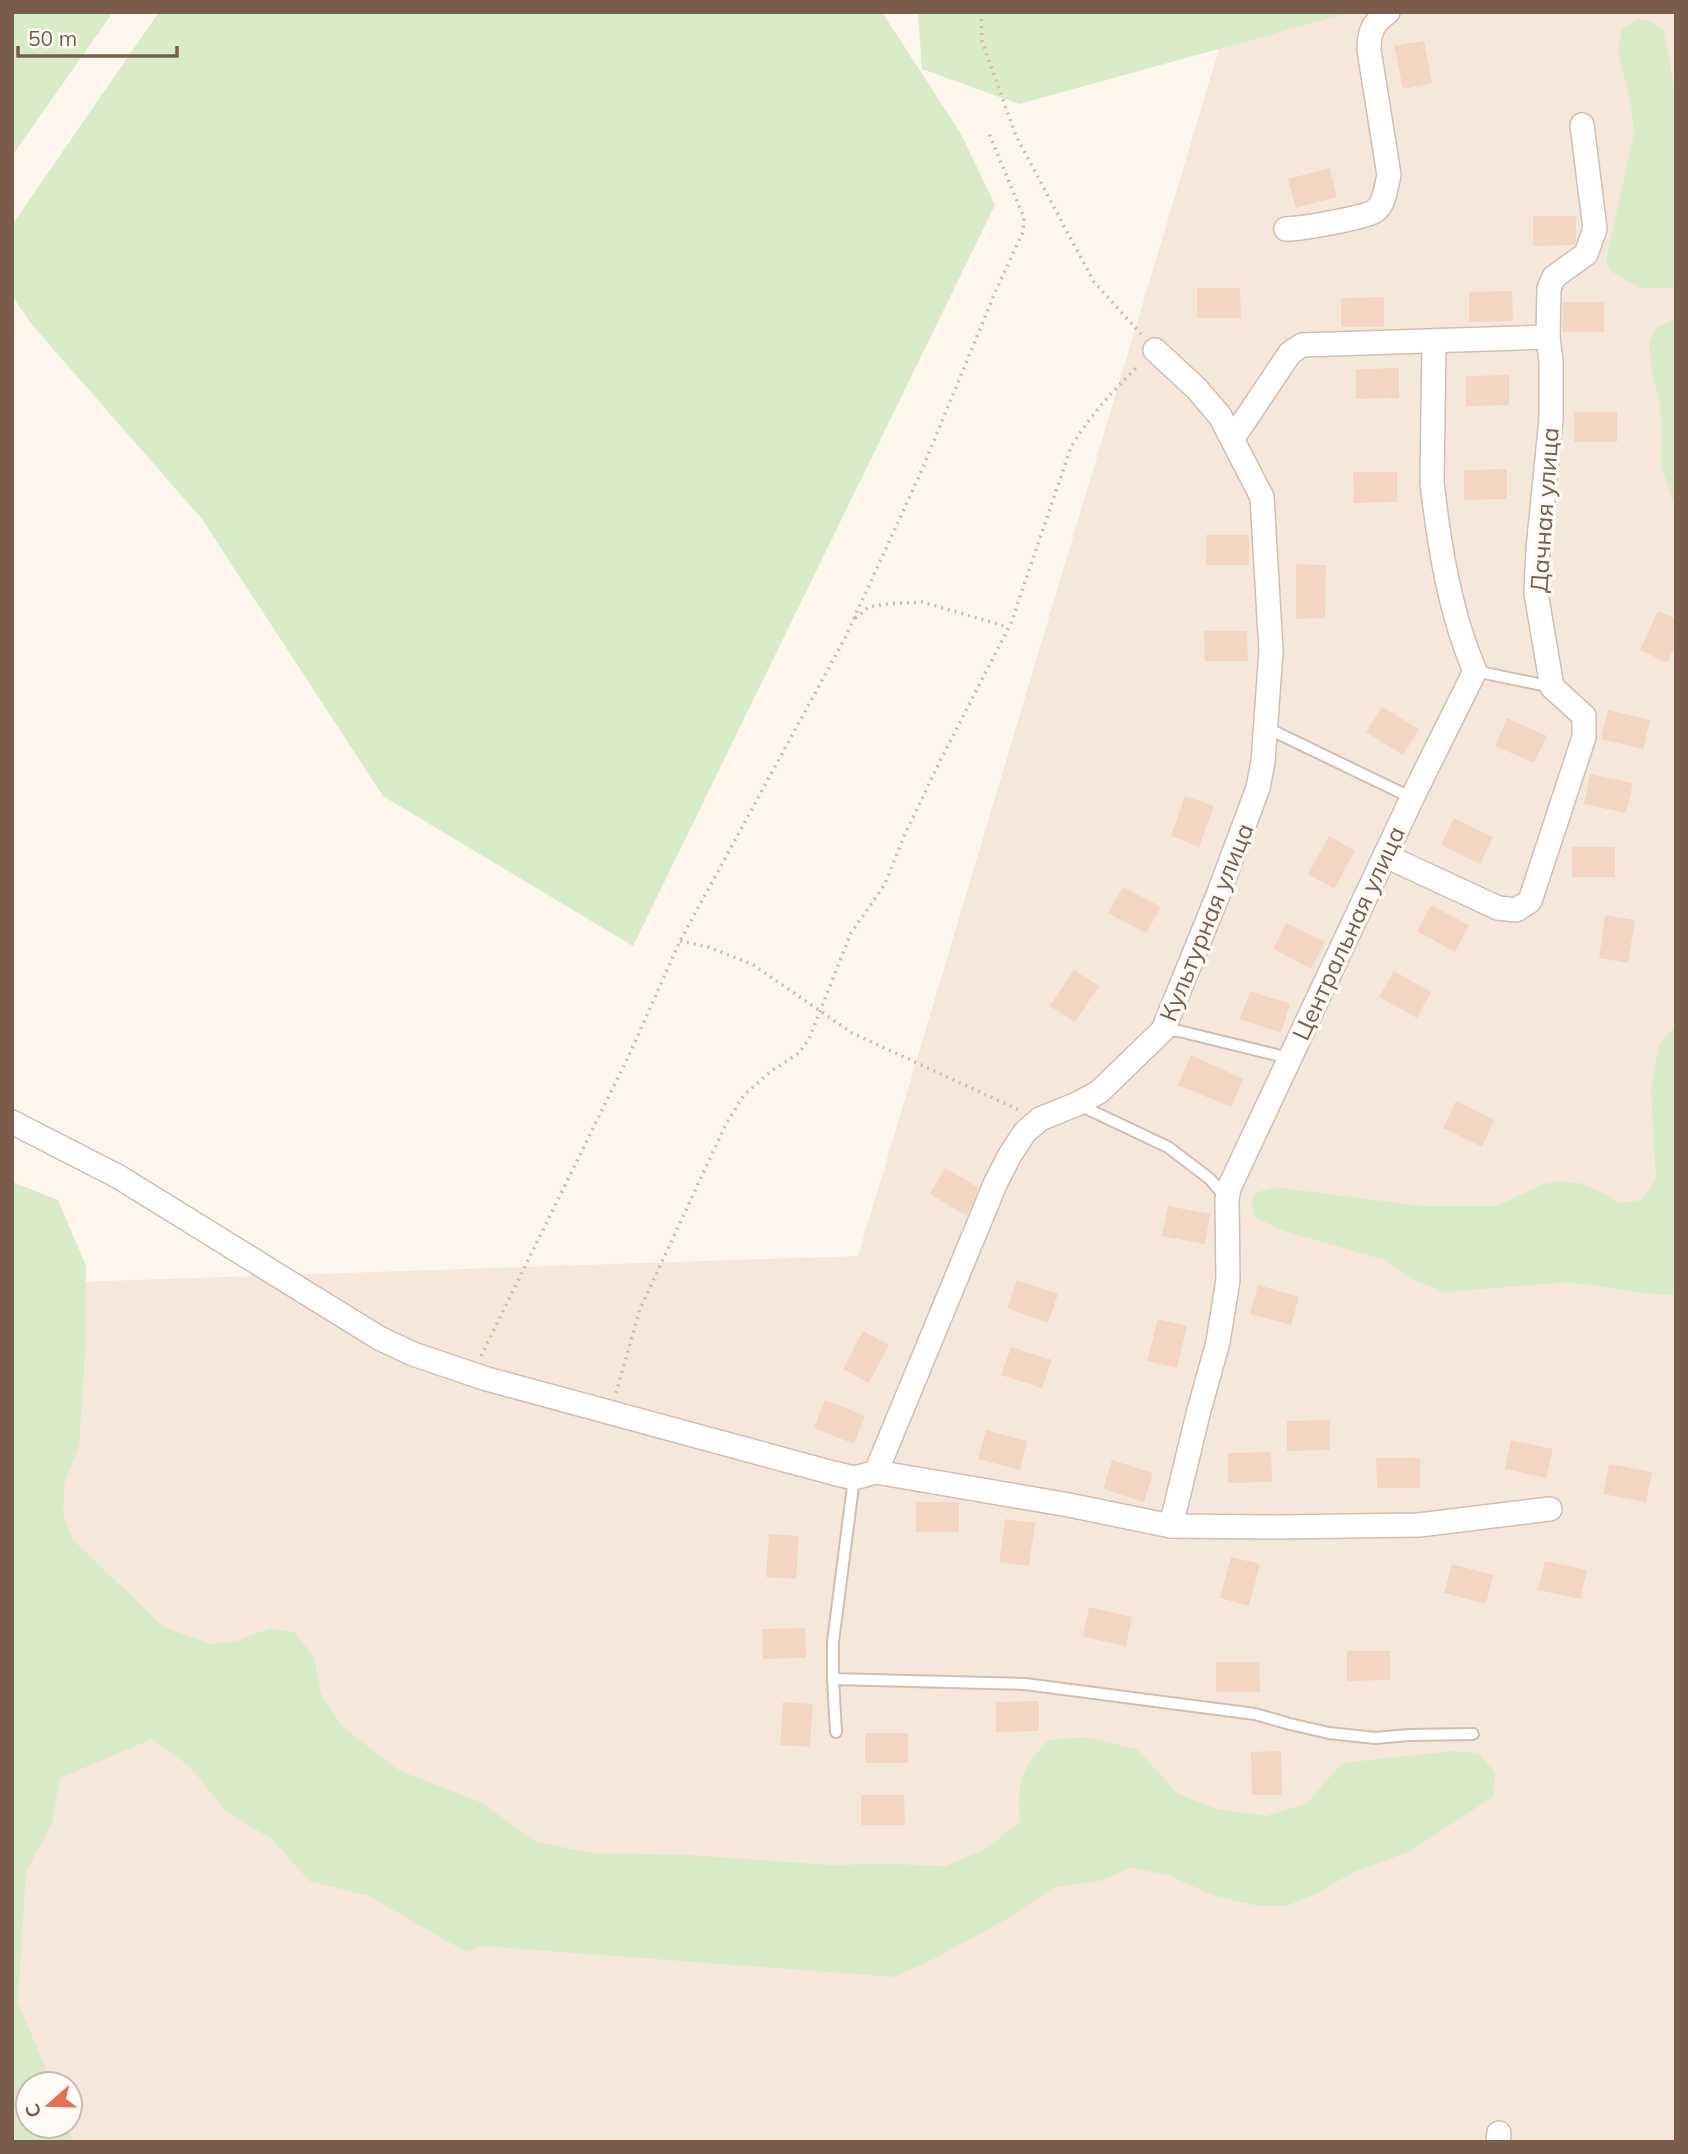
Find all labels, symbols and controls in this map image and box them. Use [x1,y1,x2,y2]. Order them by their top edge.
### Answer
scale bar [18,14,177,58]
text: 50 m [28,25,77,51]
street label: Дачная улица [1523,426,1565,594]
street label: Культурная улица [1153,819,1259,1025]
street label: Центральная улица [1285,821,1411,1045]
north arrow [14,2070,84,2140]
text: С [20,2101,47,2121]

